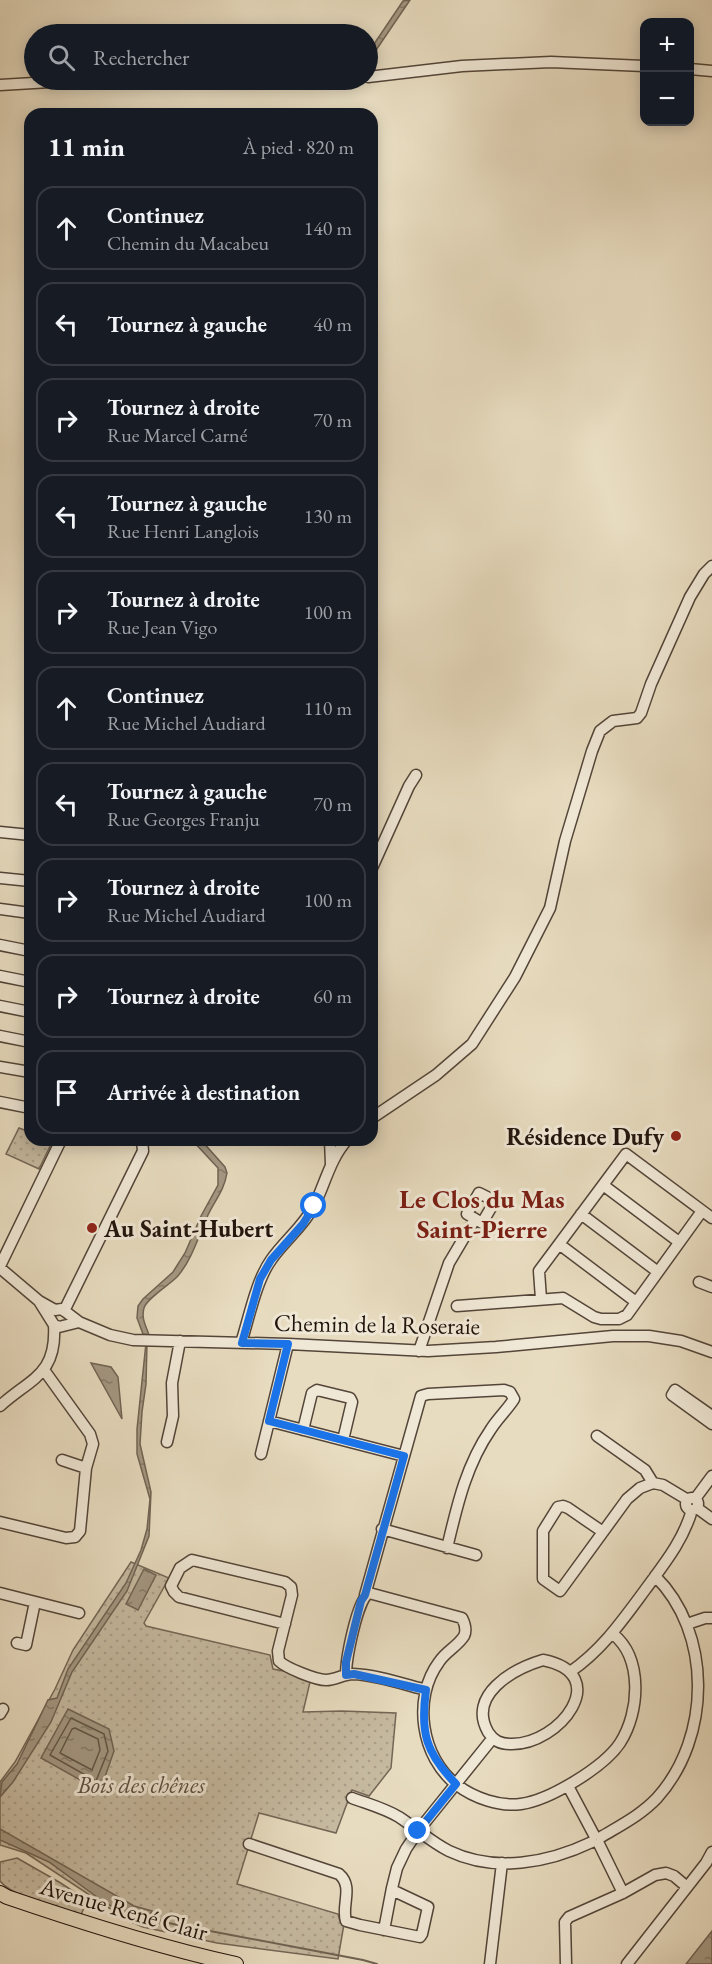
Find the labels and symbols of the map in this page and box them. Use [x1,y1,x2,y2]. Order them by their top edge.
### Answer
place label: Résidence Dufy [506,1121,664,1153]
marker: Résidence Dufy [669,1129,683,1143]
district label: Le Clos du Mas Saint-Pierre [399,1182,565,1246]
route start [300,1192,326,1218]
place label: Au Saint-Hubert [103,1213,273,1244]
marker: Au Saint-Hubert [85,1221,99,1235]
street label: Chemin de la Roseraie [274,1307,480,1341]
park label: Bois des chênes [76,1769,205,1800]
route end [404,1817,430,1843]
street label: Avenue René Clair [35,1870,212,1948]

